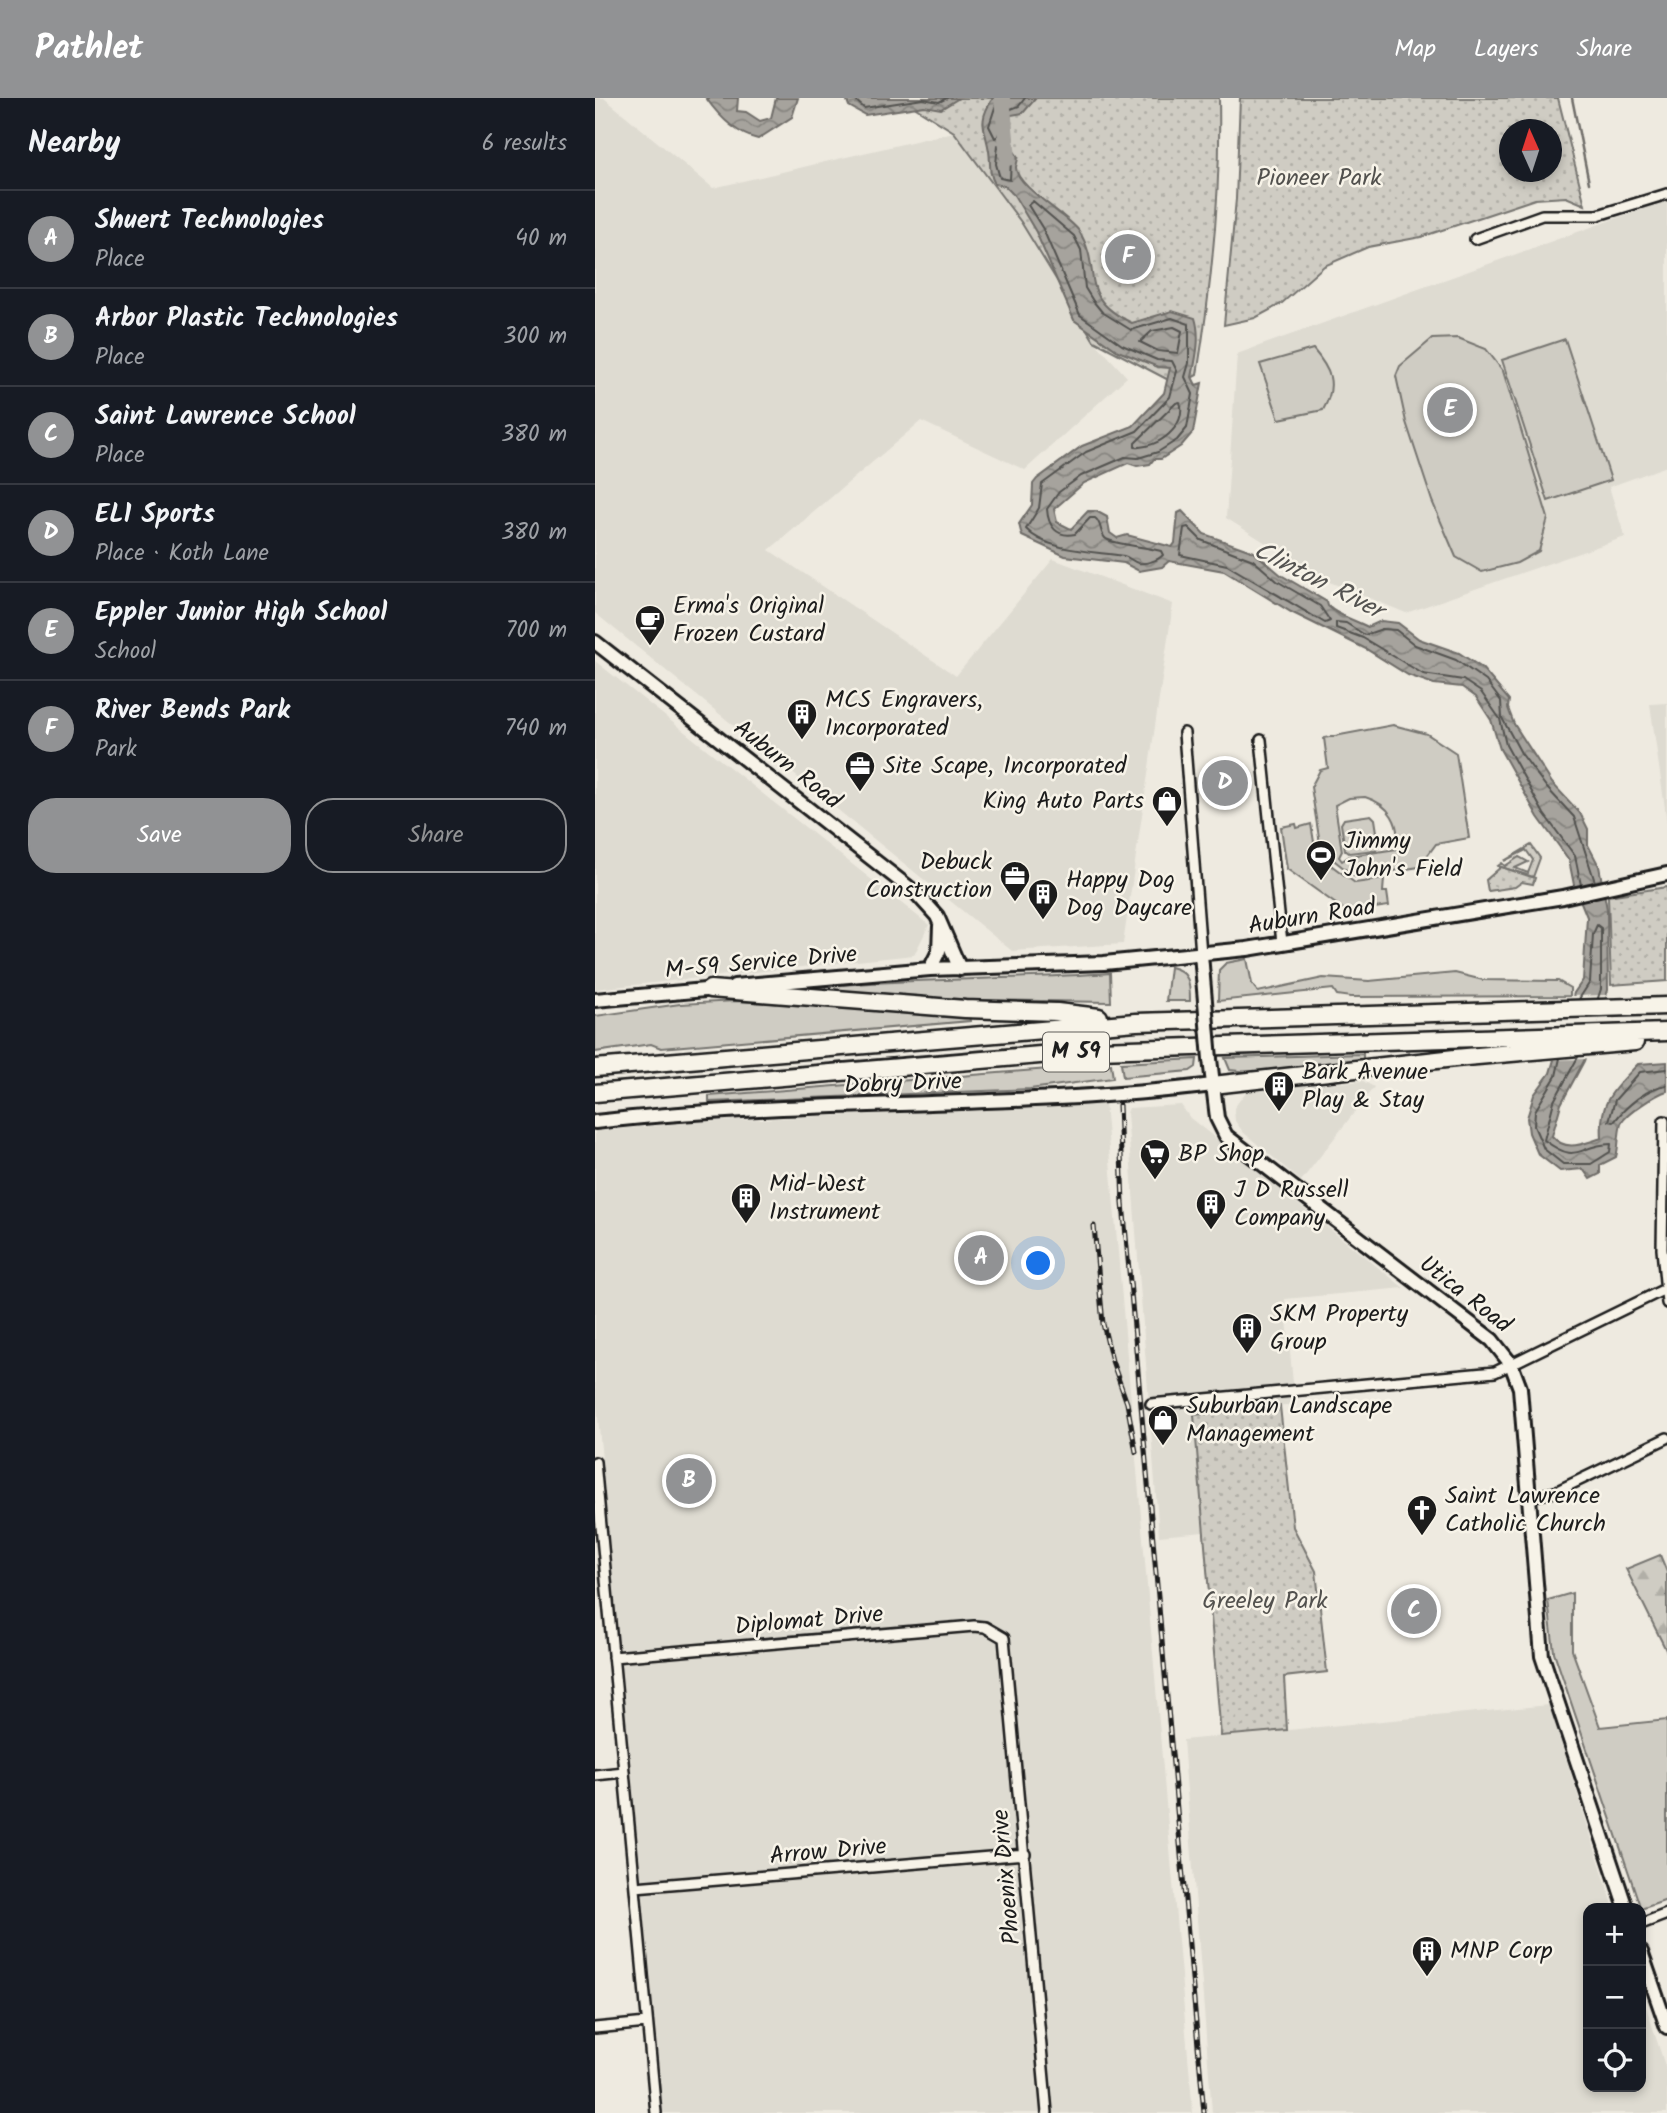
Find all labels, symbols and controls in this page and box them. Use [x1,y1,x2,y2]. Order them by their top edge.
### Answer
text: Pathlet [35,23,143,76]
text: Map [1394,30,1436,69]
text: Layers [1474,30,1538,69]
text: Share [1576,30,1632,69]
north arrow [1499,119,1562,182]
text: Nearby [28,120,120,168]
text: 6 results [482,126,567,162]
park label: Pioneer Park [1256,159,1382,198]
text: Shuert Technologies [95,200,324,242]
text: A [44,221,58,257]
text: 40 m [515,221,567,257]
pin: F [1105,231,1151,283]
text: Place [95,242,145,278]
text: Arbor Plastic Technologies [95,298,398,340]
text: B [44,319,58,355]
text: 300 m [503,319,567,355]
text: Place [95,340,145,376]
pin: E [1427,384,1473,436]
text: Saint Lawrence School [95,396,356,438]
text: C [44,417,58,453]
text: 380 m [501,417,567,453]
text: Place [95,438,145,474]
text: EL1 Sports [95,494,215,536]
text: D [43,515,59,551]
text: 380 m [501,515,567,551]
water label: Clinton River [1246,530,1395,634]
text: Place · Koth Lane [95,536,269,572]
place label: Erma's Original Frozen Custard [673,587,826,654]
text: Eppler Junior High School [95,592,387,634]
cafe icon: Erma's Original Frozen Custard [633,603,667,647]
text: E [45,613,57,649]
text: 700 m [506,613,567,649]
text: School [95,634,156,670]
place label: MCS Engravers, Incorporated [825,681,983,748]
text: River Bends Park [95,690,290,732]
building icon: MCS Engravers, Incorporated [785,697,819,741]
street label: Auburn Road [724,710,851,821]
text: F [45,711,57,747]
text: 740 m [505,711,567,747]
text: Park [95,732,137,768]
place label: Site Scape, Incorporated [883,747,1128,786]
office icon: Site Scape, Incorporated [843,749,877,793]
pin: D [1202,757,1248,809]
place label: King Auto Parts [983,782,1144,821]
shop icon: King Auto Parts [1150,784,1184,828]
button: Save [28,798,291,873]
button: Share [305,798,567,873]
place label: Jimmy John's Field [1344,822,1463,889]
sports icon: Jimmy John's Field [1304,838,1338,882]
place label: Debuck Construction [866,843,993,910]
office icon: Debuck Construction [998,859,1032,903]
place label: Happy Dog Dog Daycare [1066,861,1192,928]
building icon: Happy Dog Dog Daycare [1026,877,1060,921]
street label: Auburn Road [1245,888,1380,946]
street label: M-59 Service Drive [663,935,859,991]
road number: M 59 [1043,1032,1109,1071]
place label: Bark Avenue Play & Stay [1302,1053,1428,1120]
street label: Dobry Drive [843,1062,963,1106]
building icon: Bark Avenue Play & Stay [1262,1069,1296,1113]
place label: BP Shop [1178,1135,1264,1174]
supermarket icon: BP Shop [1138,1137,1172,1181]
place label: Mid-West Instrument [769,1165,881,1232]
place label: J D Russell Company [1234,1171,1349,1238]
building icon: Mid-West Instrument [729,1181,763,1225]
building icon: J D Russell Company [1194,1187,1228,1231]
pin: A [958,1232,1004,1284]
your location [1021,1246,1055,1280]
street label: Utica Road [1410,1246,1521,1345]
place label: SKM Property Group [1270,1295,1409,1362]
building icon: SKM Property Group [1230,1311,1264,1355]
place label: Suburban Landscape Management [1186,1387,1392,1454]
shop icon: Suburban Landscape Management [1146,1403,1180,1447]
pin: B [666,1455,712,1507]
place label: Saint Lawrence Catholic Church [1445,1477,1606,1544]
church icon: Saint Lawrence Catholic Church [1405,1493,1439,1537]
park label: Greeley Park [1202,1582,1328,1621]
pin: C [1391,1585,1437,1637]
street label: Diplomat Drive [733,1595,885,1647]
street label: Phoenix Drive [982,1807,1032,1946]
street label: Arrow Drive [768,1827,888,1877]
map controls [1583,1903,1646,2092]
button: + [1583,1903,1646,1966]
place label: MNP Corp [1450,1932,1553,1971]
building icon: MNP Corp [1410,1934,1444,1978]
button: − [1583,1966,1646,2029]
button: locate [1583,2029,1646,2092]

